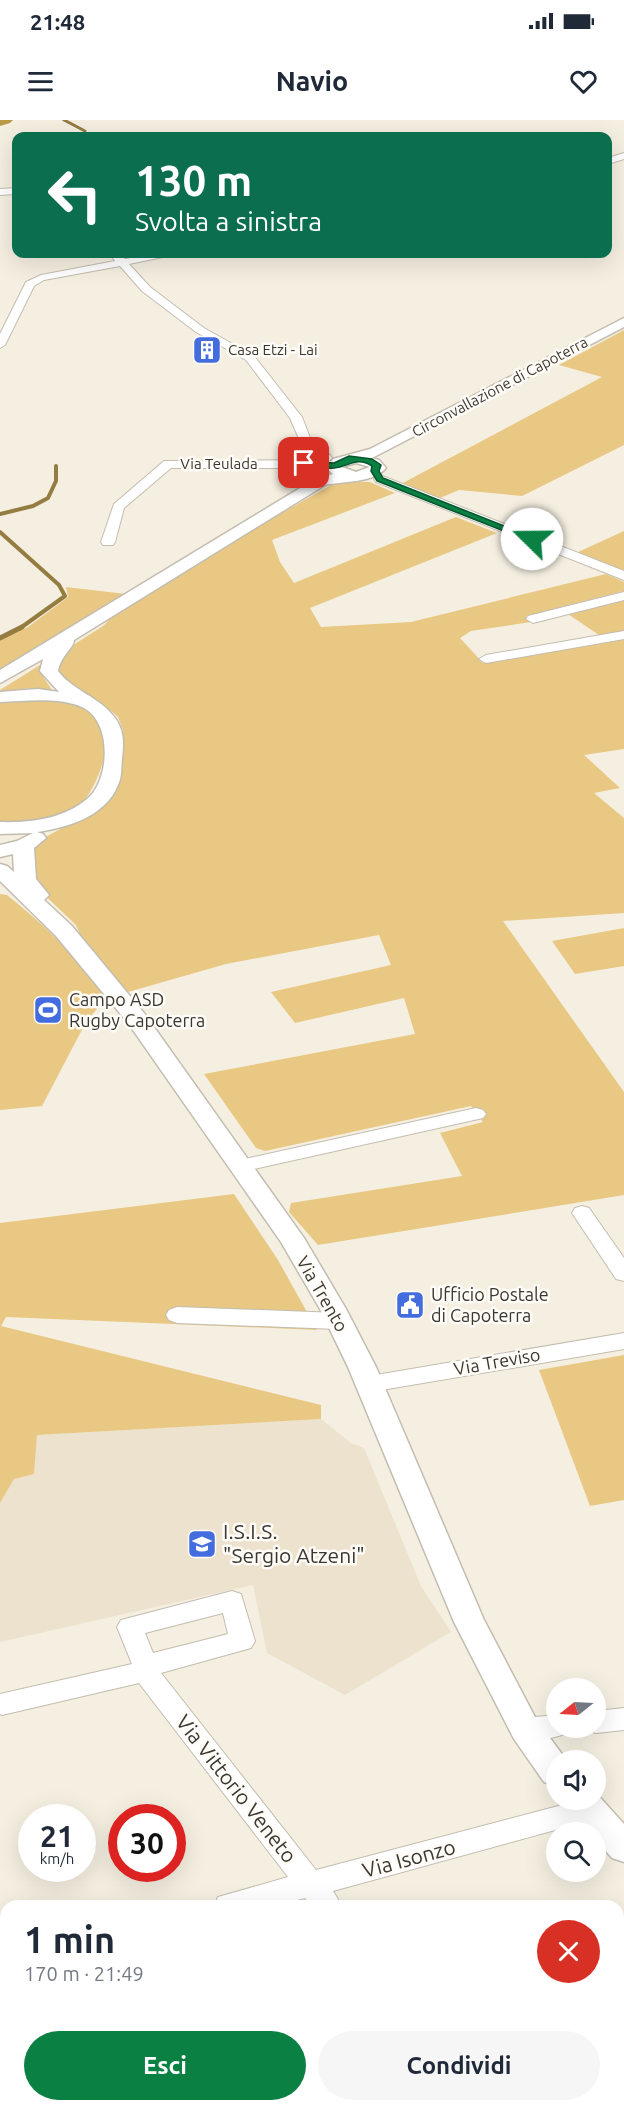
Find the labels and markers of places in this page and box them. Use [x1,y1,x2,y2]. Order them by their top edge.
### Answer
building icon: Casa Etzi - Lai [191,334,223,366]
place label: Casa Etzi - Lai [228,341,318,358]
pin [278,437,329,488]
place label: Campo ASD Rugby Capoterra [69,989,205,1030]
sports icon: Campo ASD Rugby Capoterra [32,994,64,1026]
place label: Ufficio Postale di Capoterra [431,1284,549,1325]
public building icon: Ufficio Postale di Capoterra [394,1289,426,1321]
place label: I.S.I.S. "Sergio Atzeni" [223,1519,365,1567]
school or university icon: I.S.I.S. "Sergio Atzeni" [186,1528,218,1560]

